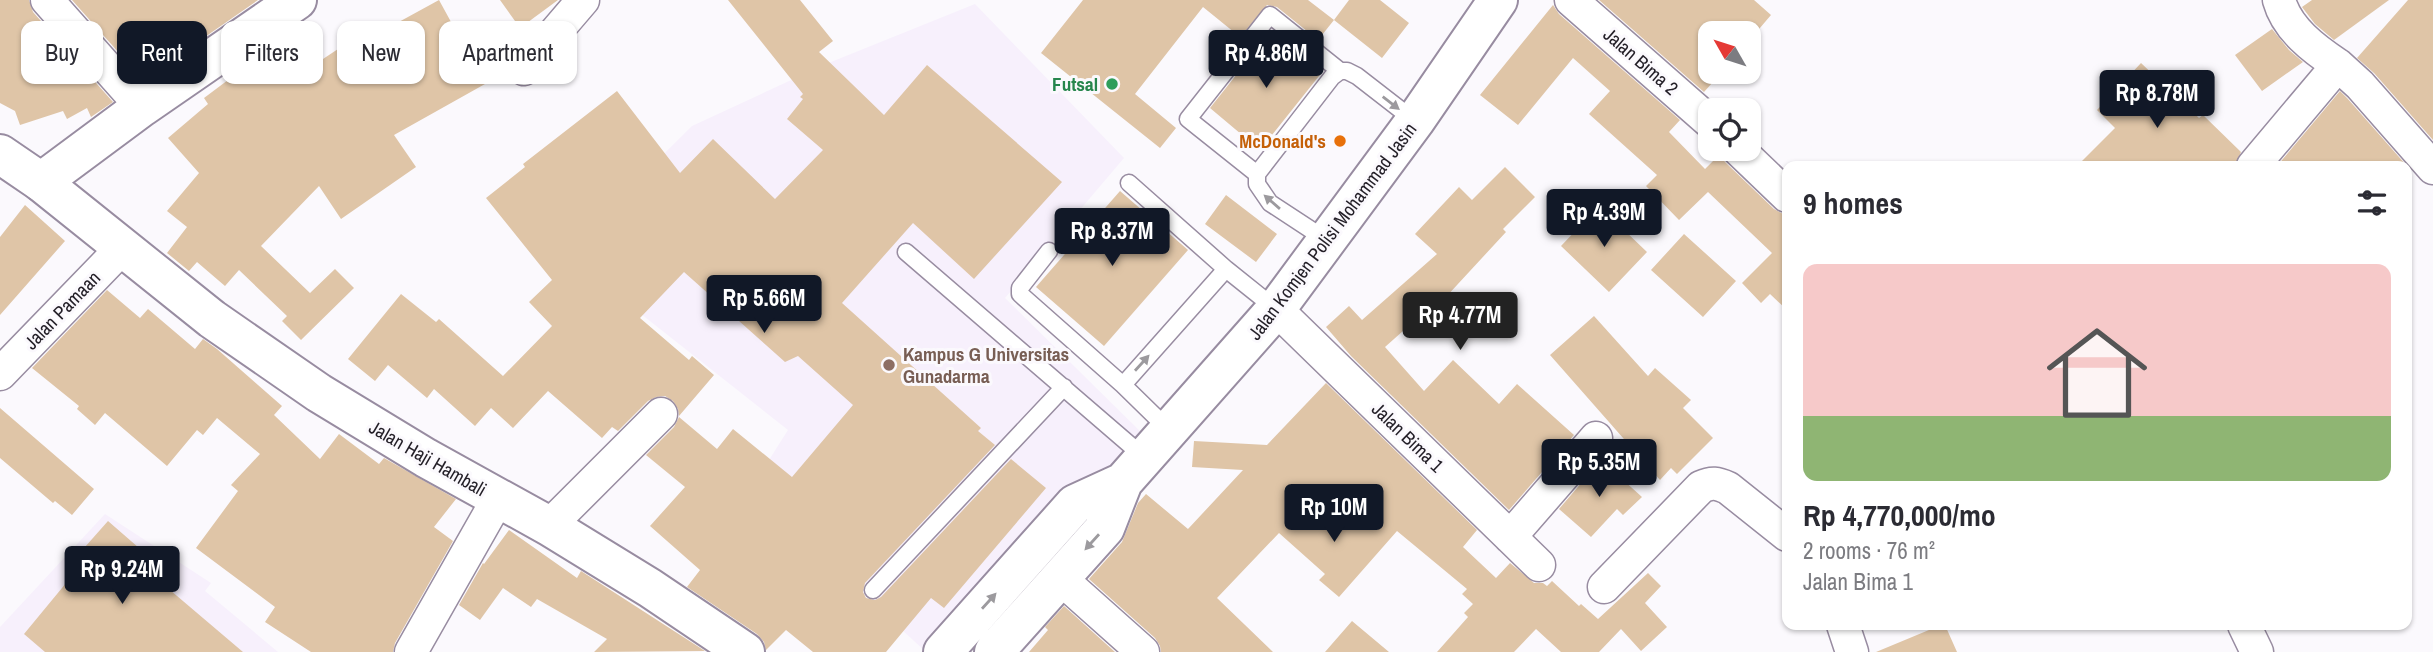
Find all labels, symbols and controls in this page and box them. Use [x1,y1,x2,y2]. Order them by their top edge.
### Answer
chip: Buy [21,21,103,84]
chip: Rent [117,21,207,84]
chip: Filters [221,21,323,84]
chip: New [337,21,425,84]
chip: Apartment [439,21,577,84]
street label: Jalan Bima 2 [1598,21,1684,101]
north arrow [1698,21,1760,84]
map controls [1698,21,1761,161]
pin: Rp 4.86M [1194,31,1338,90]
text: Rp 4.86M [1225,37,1307,68]
place label: Futsal [1052,71,1098,97]
pin: Rp 8.78M [2085,71,2229,130]
marker: Futsal [1104,76,1120,92]
text: Rp 8.78M [2116,77,2198,108]
one-way arrow [1381,95,1399,110]
button: locate [1698,98,1761,161]
street label: Jalan Komjen Polisi Mohammad Jasin [1242,117,1422,345]
place label: McDonald's [1239,128,1326,154]
marker: McDonald's [1332,133,1348,149]
text: 9 homes [1803,183,1903,223]
icon: filters [2353,184,2391,222]
pin: Rp 4.39M [1532,190,1676,249]
one-way arrow [1263,195,1280,210]
text: Rp 4.39M [1563,196,1645,227]
pin: Rp 8.37M [1040,208,1184,268]
text: Rp 8.37M [1071,215,1153,246]
street label: Jalan Pamaan [18,265,106,355]
pin: Rp 5.66M [692,276,836,335]
text: Rp 5.66M [723,282,805,313]
pin: Rp 4.77M [1388,292,1532,352]
text: Rp 4.77M [1419,299,1501,330]
icon: home [2034,310,2160,436]
place label: Kampus G Universitas Gunadarma [903,341,1069,389]
one-way arrow [1134,355,1150,372]
marker: Kampus G Universitas Gunadarma [881,357,897,373]
street label: Jalan Bima 1 [1366,396,1450,478]
street label: Jalan Haji Hambali [365,414,491,502]
pin: Rp 5.35M [1527,440,1671,499]
text: Rp 5.35M [1558,446,1640,477]
pin: Rp 10M [1277,484,1391,544]
text: Rp 10M [1300,491,1368,522]
text: Rp 4,770,000/mo [1803,495,1996,535]
one-way arrow [1085,533,1101,550]
text: 2 rooms · 76 m² [1803,535,1935,566]
pin: Rp 9.24M [50,546,194,606]
text: Rp 9.24M [81,553,163,584]
text: Jalan Bima 1 [1803,566,1913,597]
one-way arrow [981,592,997,610]

